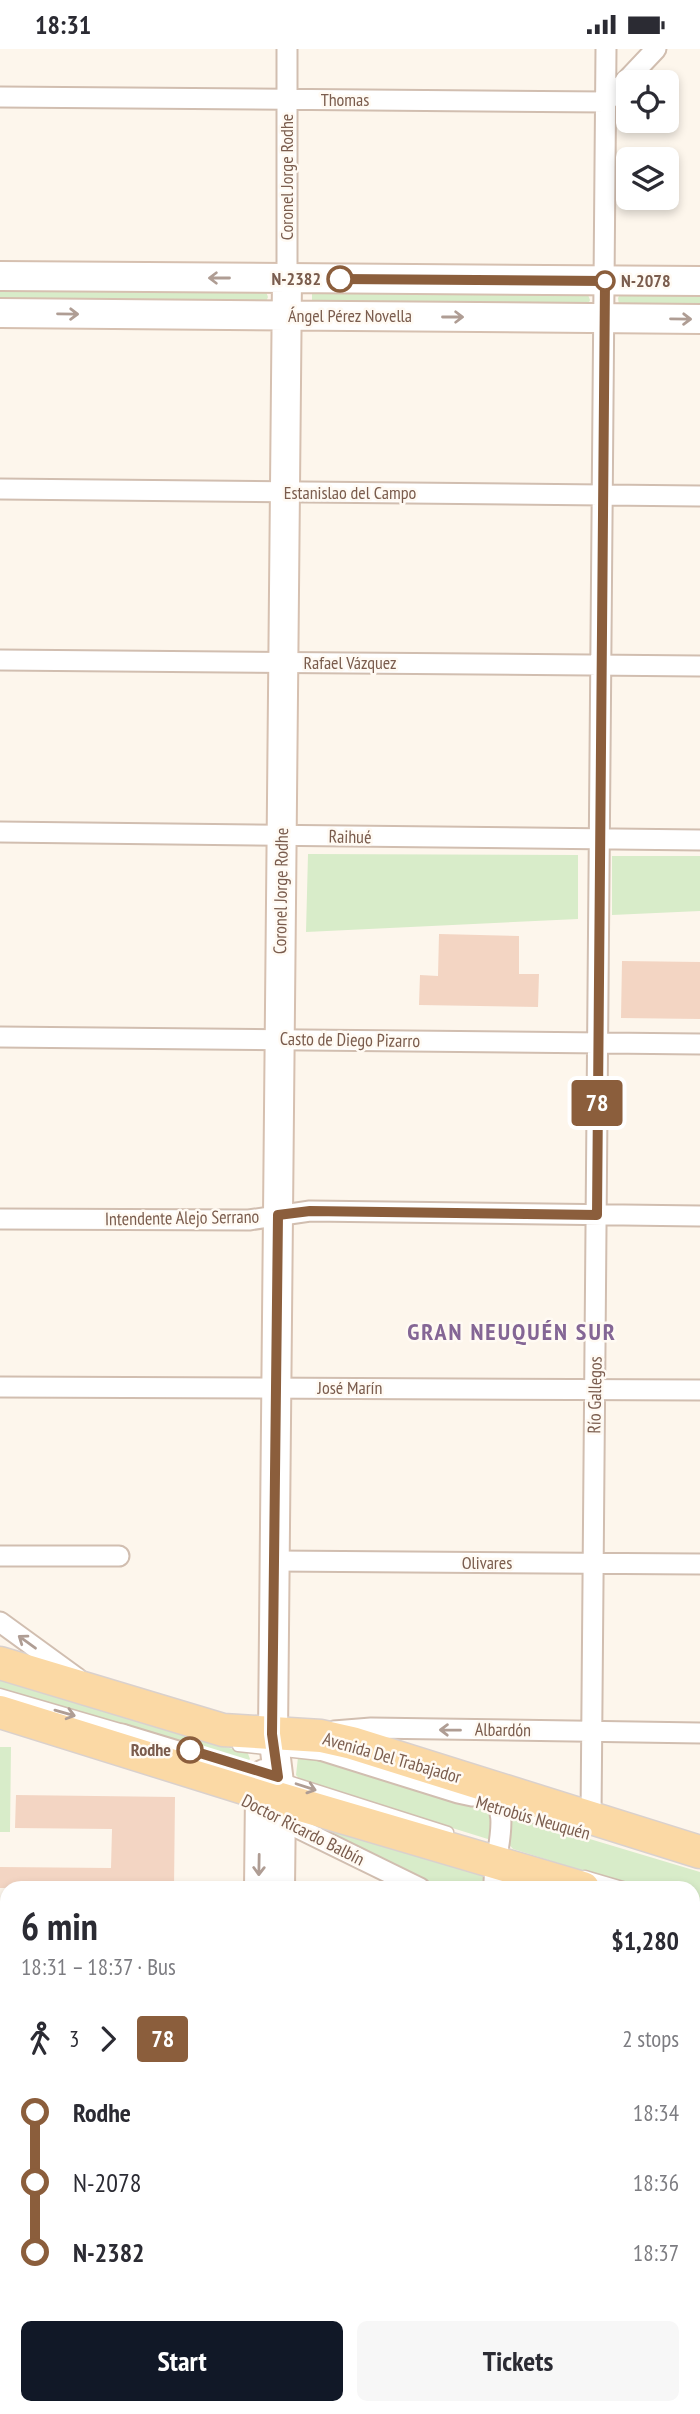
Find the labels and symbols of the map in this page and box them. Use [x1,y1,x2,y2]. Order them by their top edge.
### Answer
street label: Thomas [321,88,369,111]
street label: Coronel Jorge Rodhe [275,114,298,240]
marker: N-2382 [327,266,353,292]
place label: N-2382 [272,267,321,290]
place label: N-2078 [621,269,671,292]
one-way arrow [208,271,231,285]
marker: N-2078 [595,271,615,291]
street label: Ángel Pérez Novella [288,304,412,327]
one-way arrow [56,307,79,320]
one-way arrow [442,310,465,324]
one-way arrow [669,312,692,326]
street label: Estanislao del Campo [284,481,417,504]
street label: Rafael Vázquez [303,651,397,674]
street label: Raihué [328,825,372,848]
street label: Coronel Jorge Rodhe [268,828,293,954]
street label: Casto de Diego Pizarro [280,1027,420,1052]
line badge: 78 [566,1080,628,1126]
street label: Intendente Alejo Serrano [105,1205,260,1230]
district label: GRAN NEUQUÉN SUR [407,1316,617,1347]
street label: Río Gallegos [582,1356,607,1434]
street label: José Marín [317,1376,382,1399]
street label: Olivares [462,1551,512,1574]
one-way arrow [18,1635,37,1650]
one-way arrow [54,1708,76,1721]
street label: Albardón [475,1718,531,1741]
one-way arrow [439,1723,462,1736]
street label: Avenida Del Trabajador [320,1727,464,1788]
marker: Rodhe [177,1737,203,1763]
place label: Rodhe [131,1738,171,1761]
one-way arrow [295,1782,317,1794]
street label: Doctor Ricardo Balbín [238,1789,369,1870]
street label: Metrobús Neuquén [473,1790,593,1845]
one-way arrow [252,1853,266,1876]

